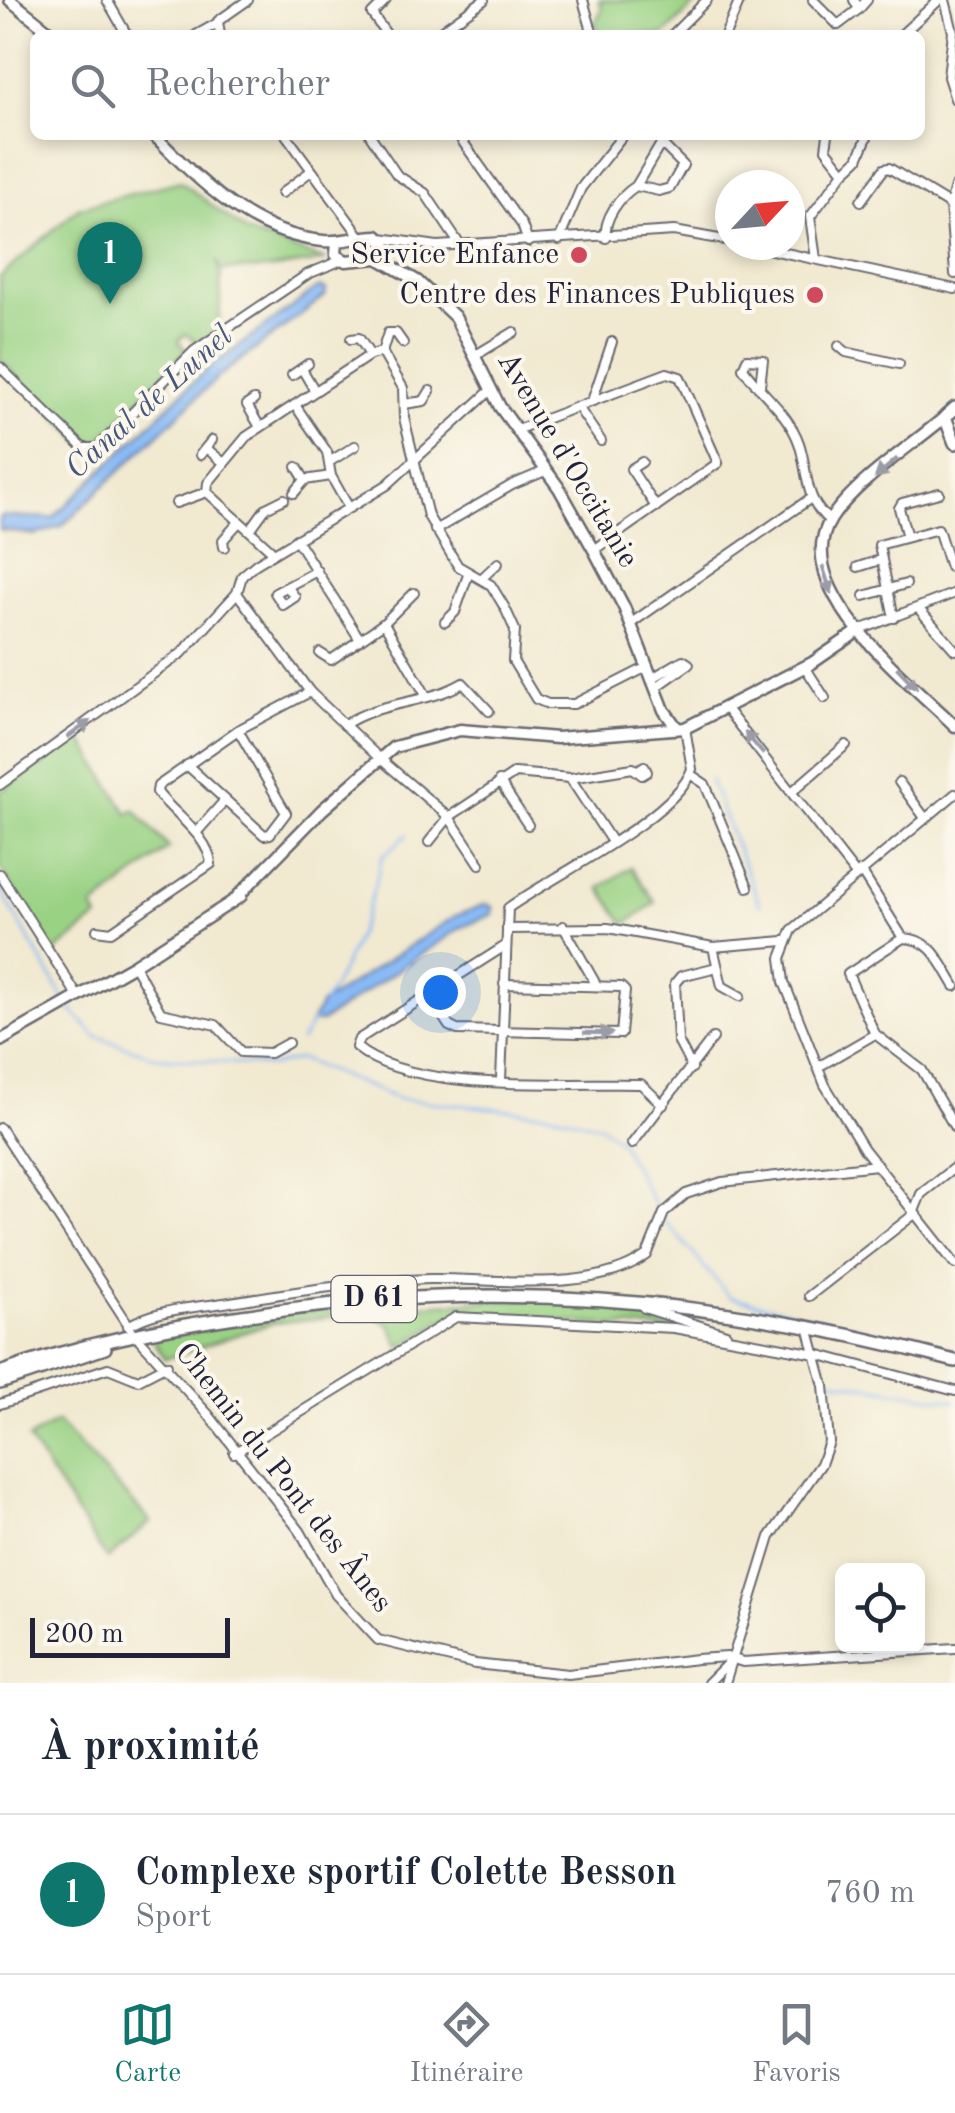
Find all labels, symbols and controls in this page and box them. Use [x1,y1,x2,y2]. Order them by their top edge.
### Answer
search box [30,30,925,140]
icon: search [65,58,120,113]
text: Rechercher [145,66,330,104]
north arrow [715,170,805,260]
pin: 1 [78,222,142,304]
place label: Service Enfance [350,240,559,270]
marker: Service Enfance [568,244,590,266]
place label: Centre des Finances Publiques [399,280,795,310]
marker: Centre des Finances Publiques [804,284,826,306]
water label: Canal de Lunel [60,320,240,486]
street label: Avenue d'Occitanie [491,347,643,573]
one-way arrow [873,456,898,478]
one-way arrow [820,566,835,596]
one-way arrow [895,666,919,690]
one-way arrow [66,720,93,739]
one-way arrow [744,730,765,755]
your location [415,967,466,1018]
one-way arrow [583,1025,615,1041]
road number: D 61 [332,1276,416,1322]
street label: Chemin du Pont des Ânes [169,1335,401,1618]
map controls [835,1563,925,1653]
button: locate [835,1563,925,1653]
scale bar [30,1613,230,1658]
text: 200 m [45,1621,124,1649]
text: À proximité [40,1727,260,1769]
text: Complexe sportif Colette Besson [135,1855,677,1893]
text: 1 [63,1878,82,1910]
text: 760 m [825,1878,915,1910]
text: Sport [135,1902,212,1934]
tab: Carte [114,1997,181,2092]
tab: Itinéraire [410,1997,523,2092]
tab: Favoris [752,1997,841,2092]

